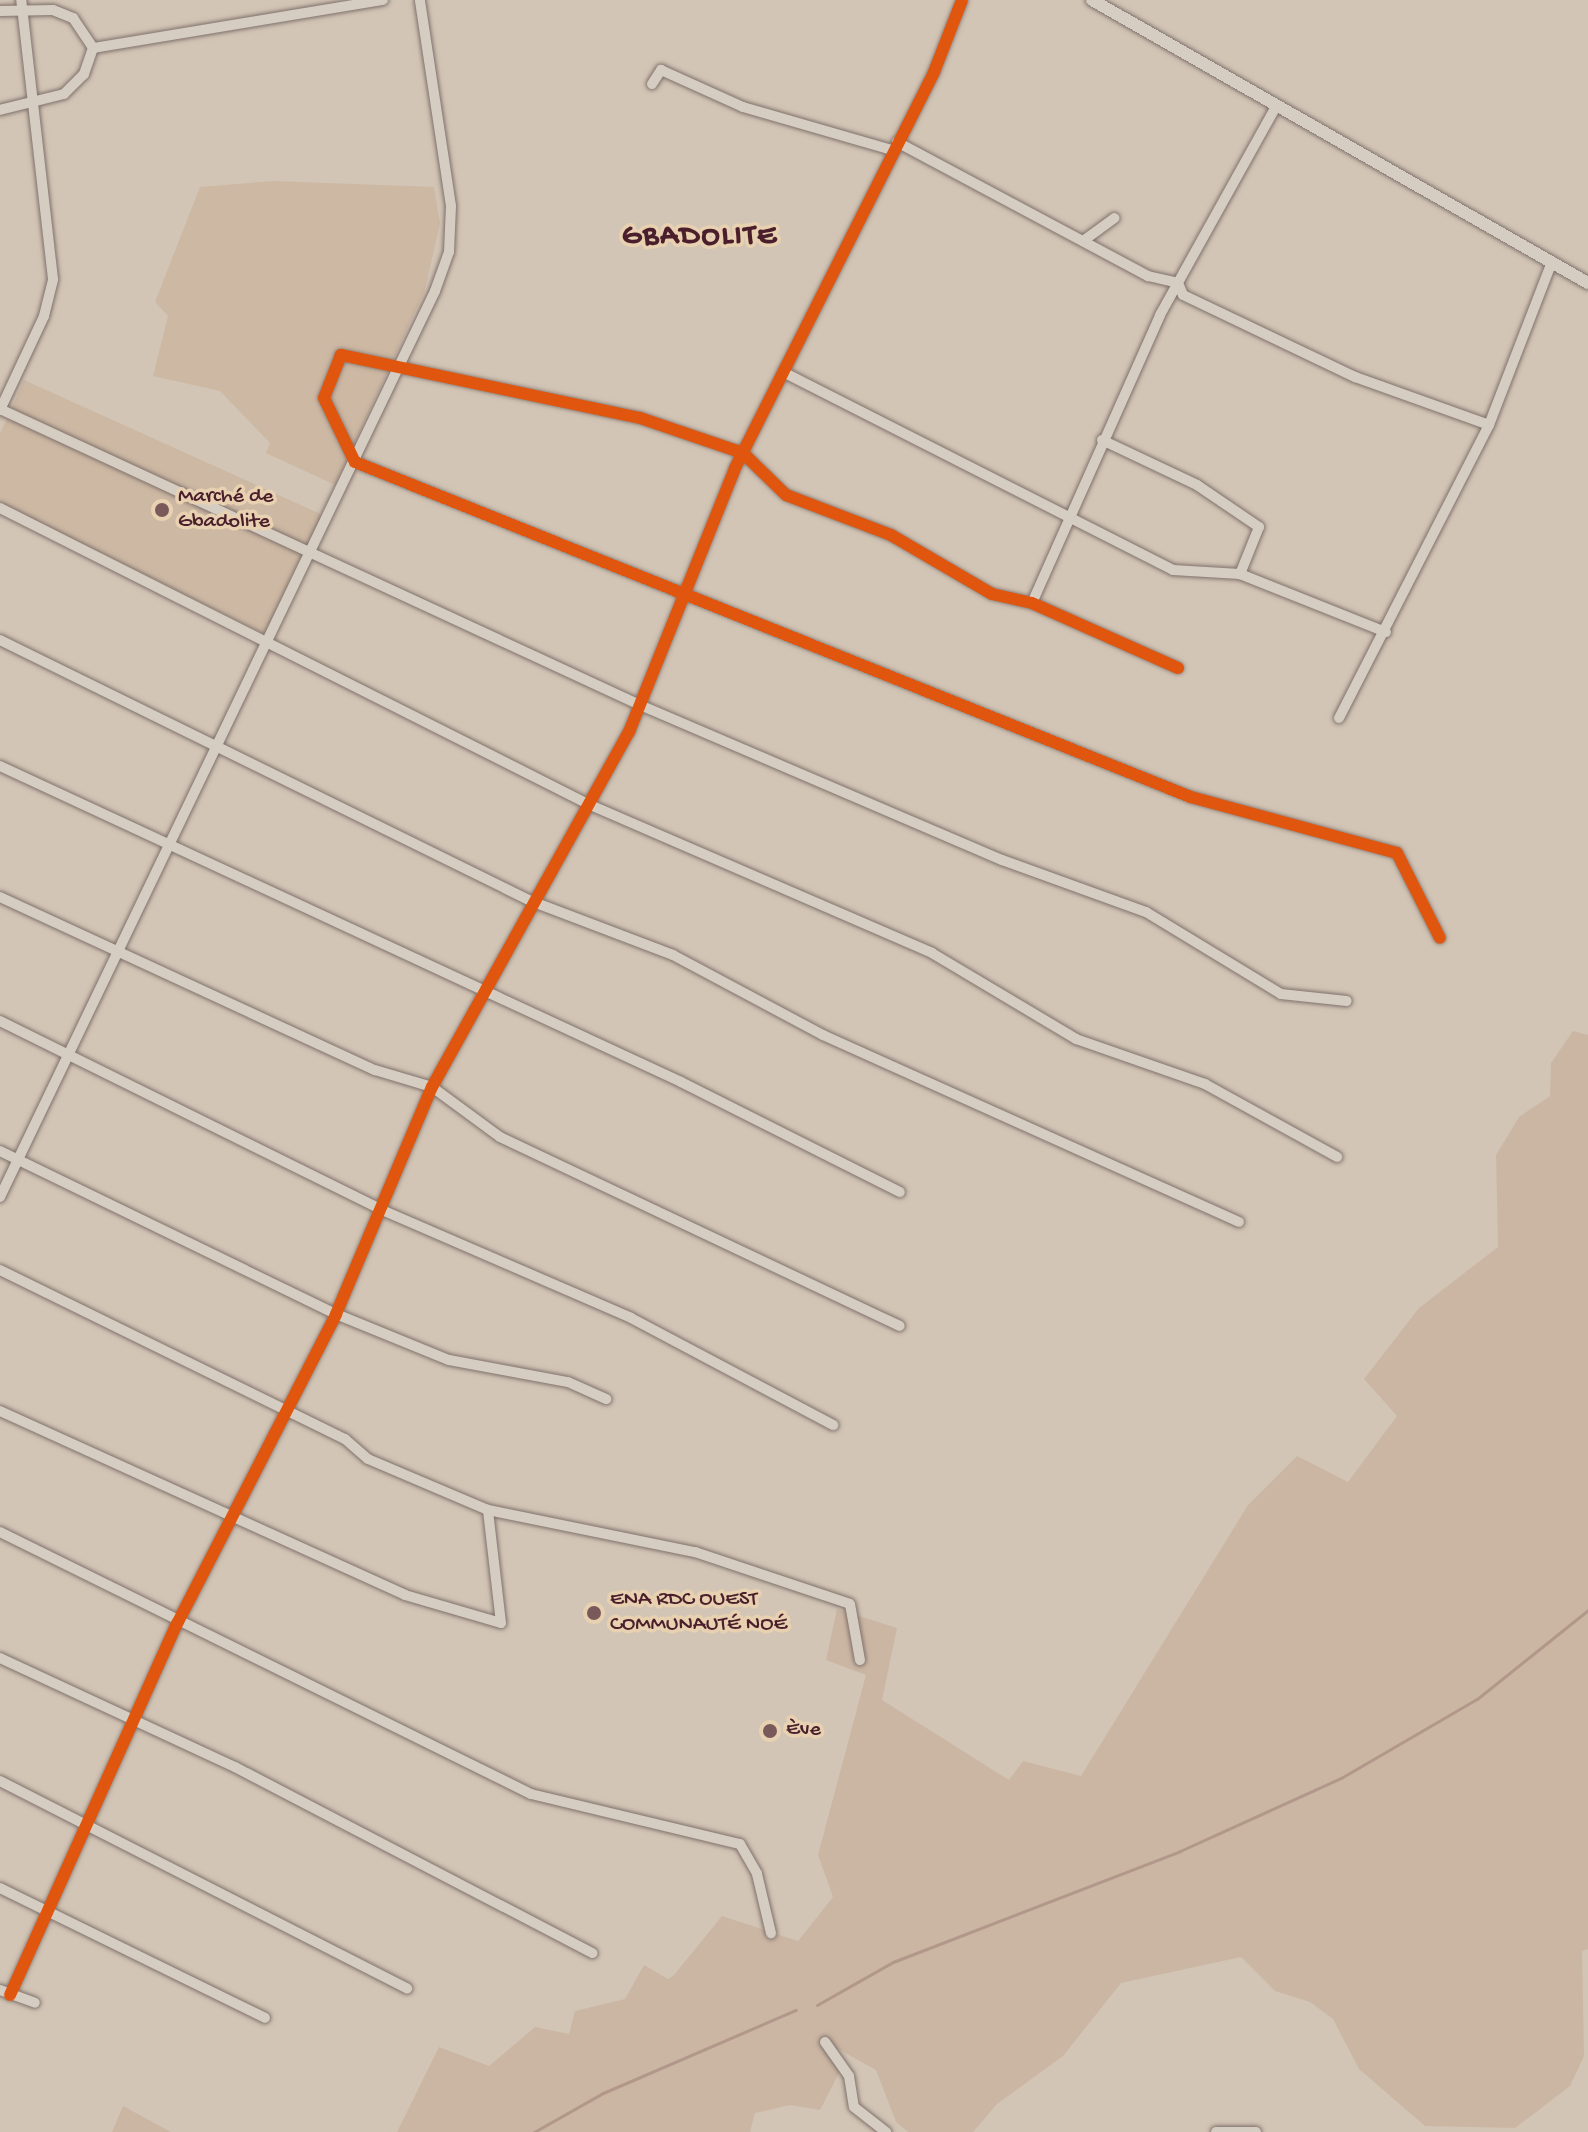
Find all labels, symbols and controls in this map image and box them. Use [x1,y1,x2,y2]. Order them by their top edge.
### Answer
district label: GBADOLITE [622,220,778,256]
place label: Marché de Gbadolite [178,484,273,536]
marker: Marché de Gbadolite [153,501,171,519]
place label: ENA RDC OUEST COMMUNAUTÉ NOÉ [610,1587,787,1638]
marker: ENA RDC OUEST COMMUNAUTÉ NOÉ [585,1604,603,1622]
place label: Ève [786,1718,821,1744]
marker: Ève [761,1722,779,1740]

